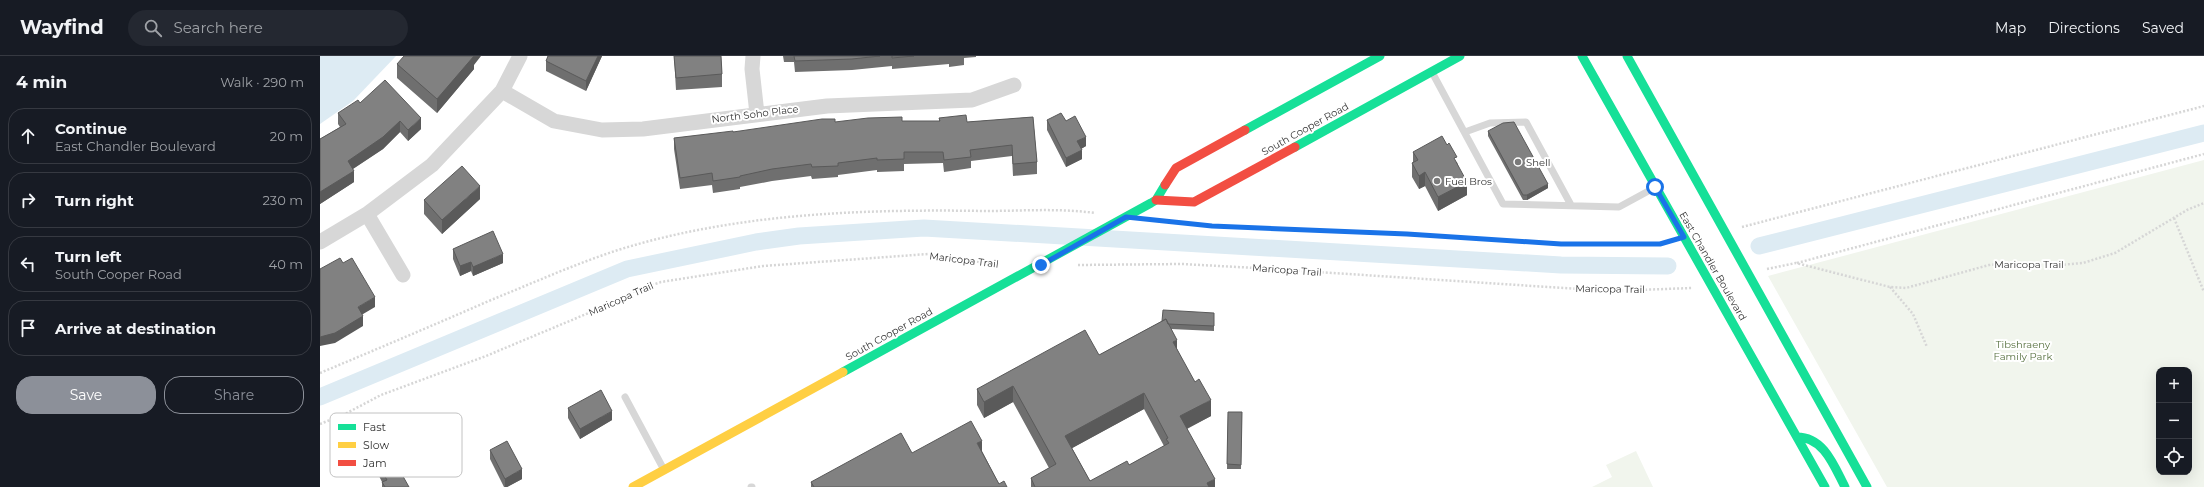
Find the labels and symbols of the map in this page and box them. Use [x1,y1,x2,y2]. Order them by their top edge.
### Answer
street label: South Cooper Road [1259,100,1351,158]
street label: North Soho Place [711,102,799,126]
place label: Shell [1526,156,1550,169]
marker: Shell [1513,157,1523,167]
place label: Fuel Bros [1445,175,1492,188]
marker: Fuel Bros [1432,176,1442,186]
route start [1646,178,1664,196]
street label: East Chandler Boulevard [1676,209,1750,323]
street label: Maricopa Trail [929,249,999,271]
route end [1032,256,1050,274]
street label: Maricopa Trail [1994,258,2064,271]
street label: Maricopa Trail [1252,261,1322,279]
street label: Maricopa Trail [587,279,655,319]
street label: Maricopa Trail [1575,282,1645,296]
street label: South Cooper Road [843,305,935,363]
park label: Tibshraeny Family Park [1994,338,2052,363]
legend [330,413,462,477]
text: Fast [363,420,387,434]
text: Slow [363,438,389,452]
text: Jam [362,456,387,470]

